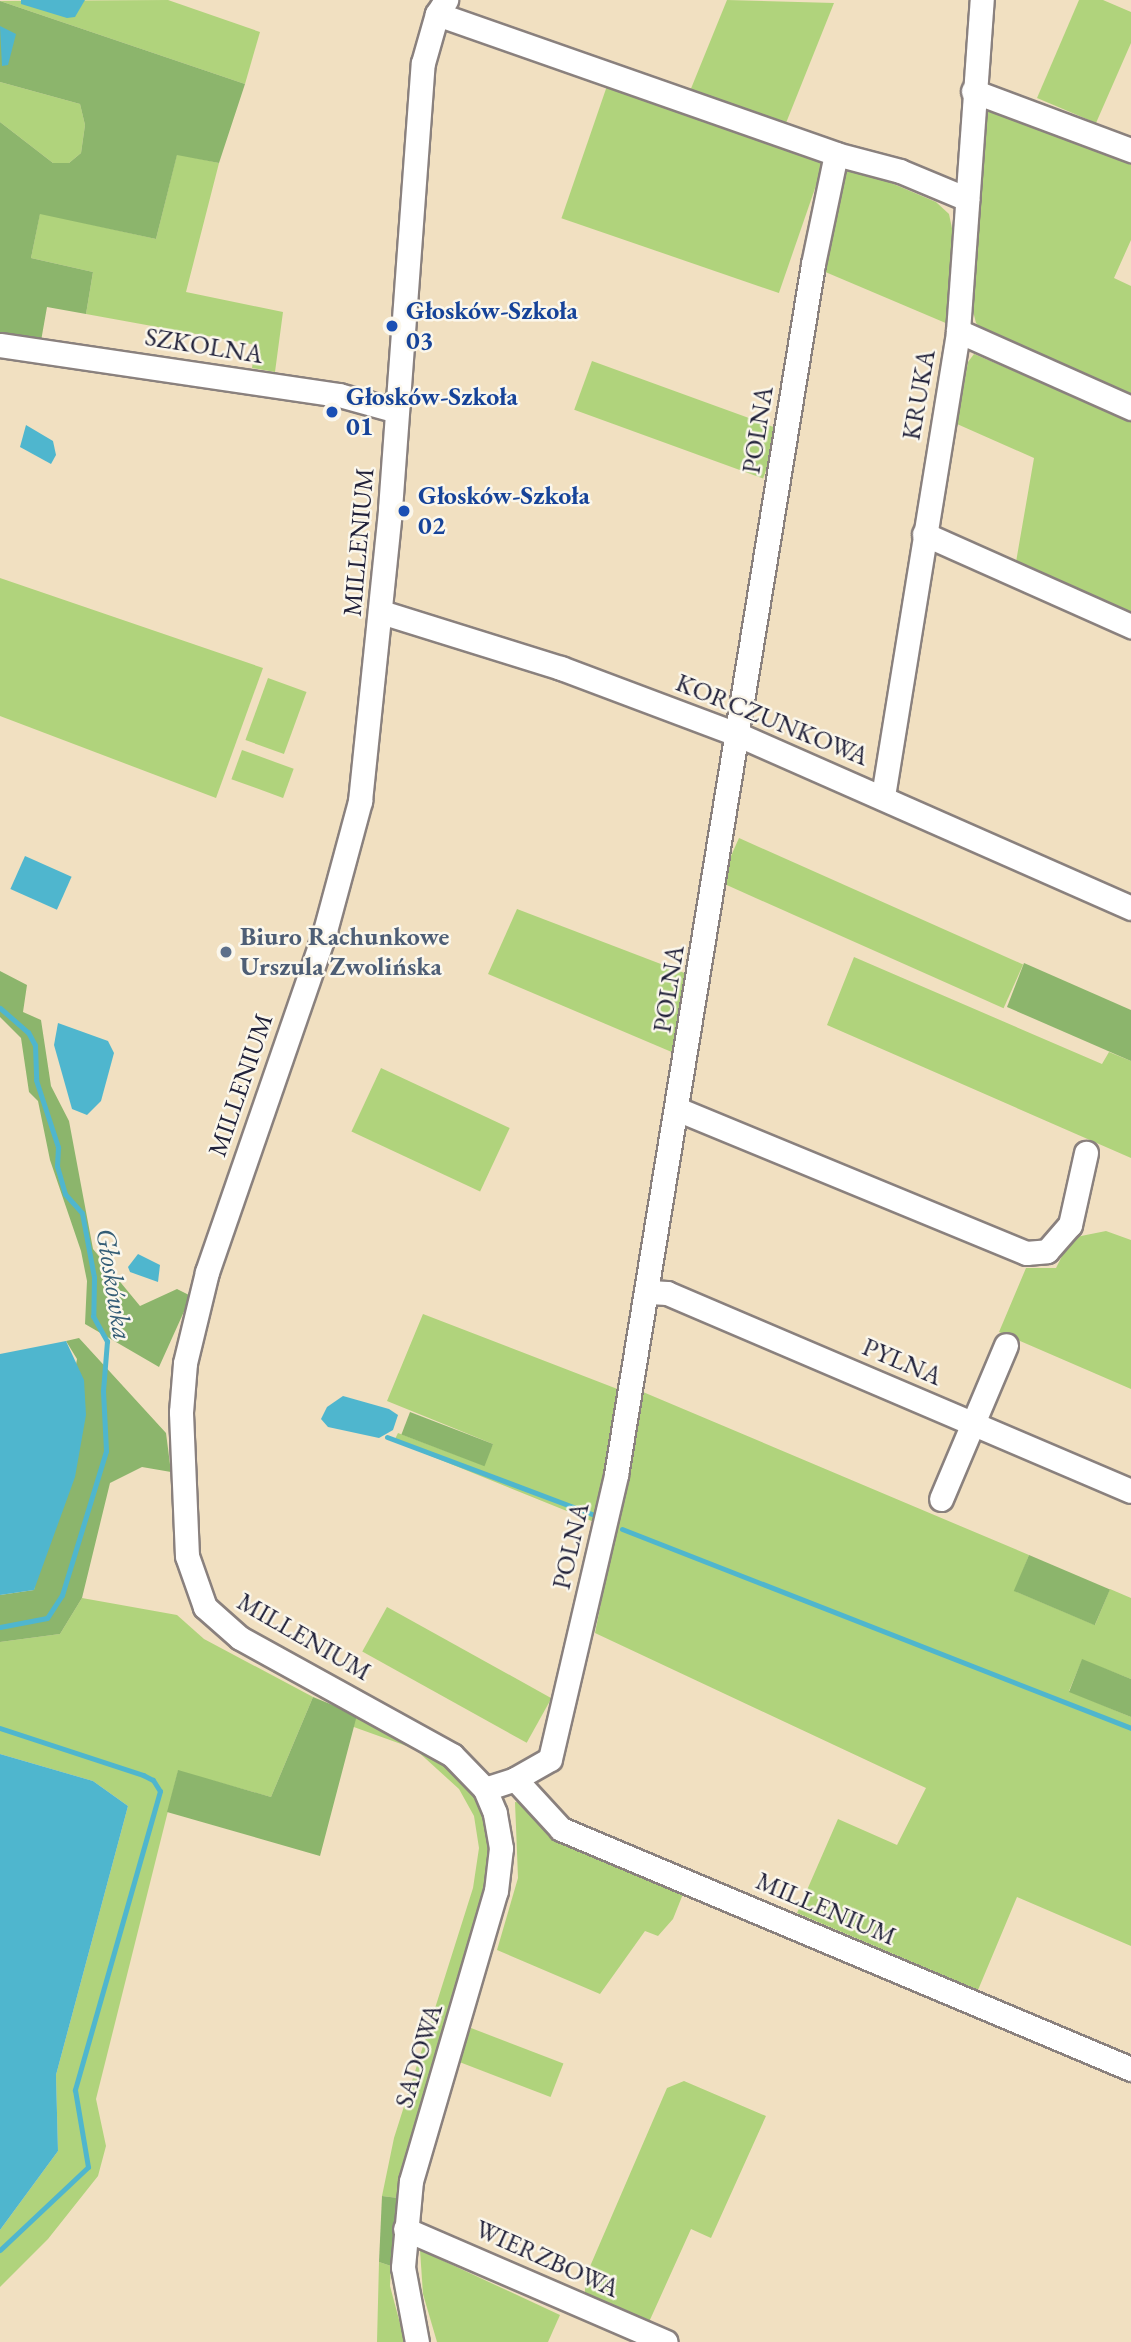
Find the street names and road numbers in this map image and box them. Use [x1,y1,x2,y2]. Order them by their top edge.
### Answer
street label: SZKOLNA [143,321,265,371]
street label: KRUKA [896,347,942,443]
street label: POLNA [736,384,780,476]
street label: MILLENIUM [337,466,381,618]
street label: KORCZUNKOWA [671,667,873,773]
street label: POLNA [647,943,691,1035]
street label: MILLENIUM [202,1009,280,1161]
street label: PYLNA [858,1331,946,1393]
street label: POLNA [546,1500,596,1592]
street label: MILLENIUM [232,1586,376,1688]
street label: MILLENIUM [751,1865,901,1953]
street label: SADOWA [388,2000,450,2112]
street label: WIERZBOWA [470,2213,624,2305]

